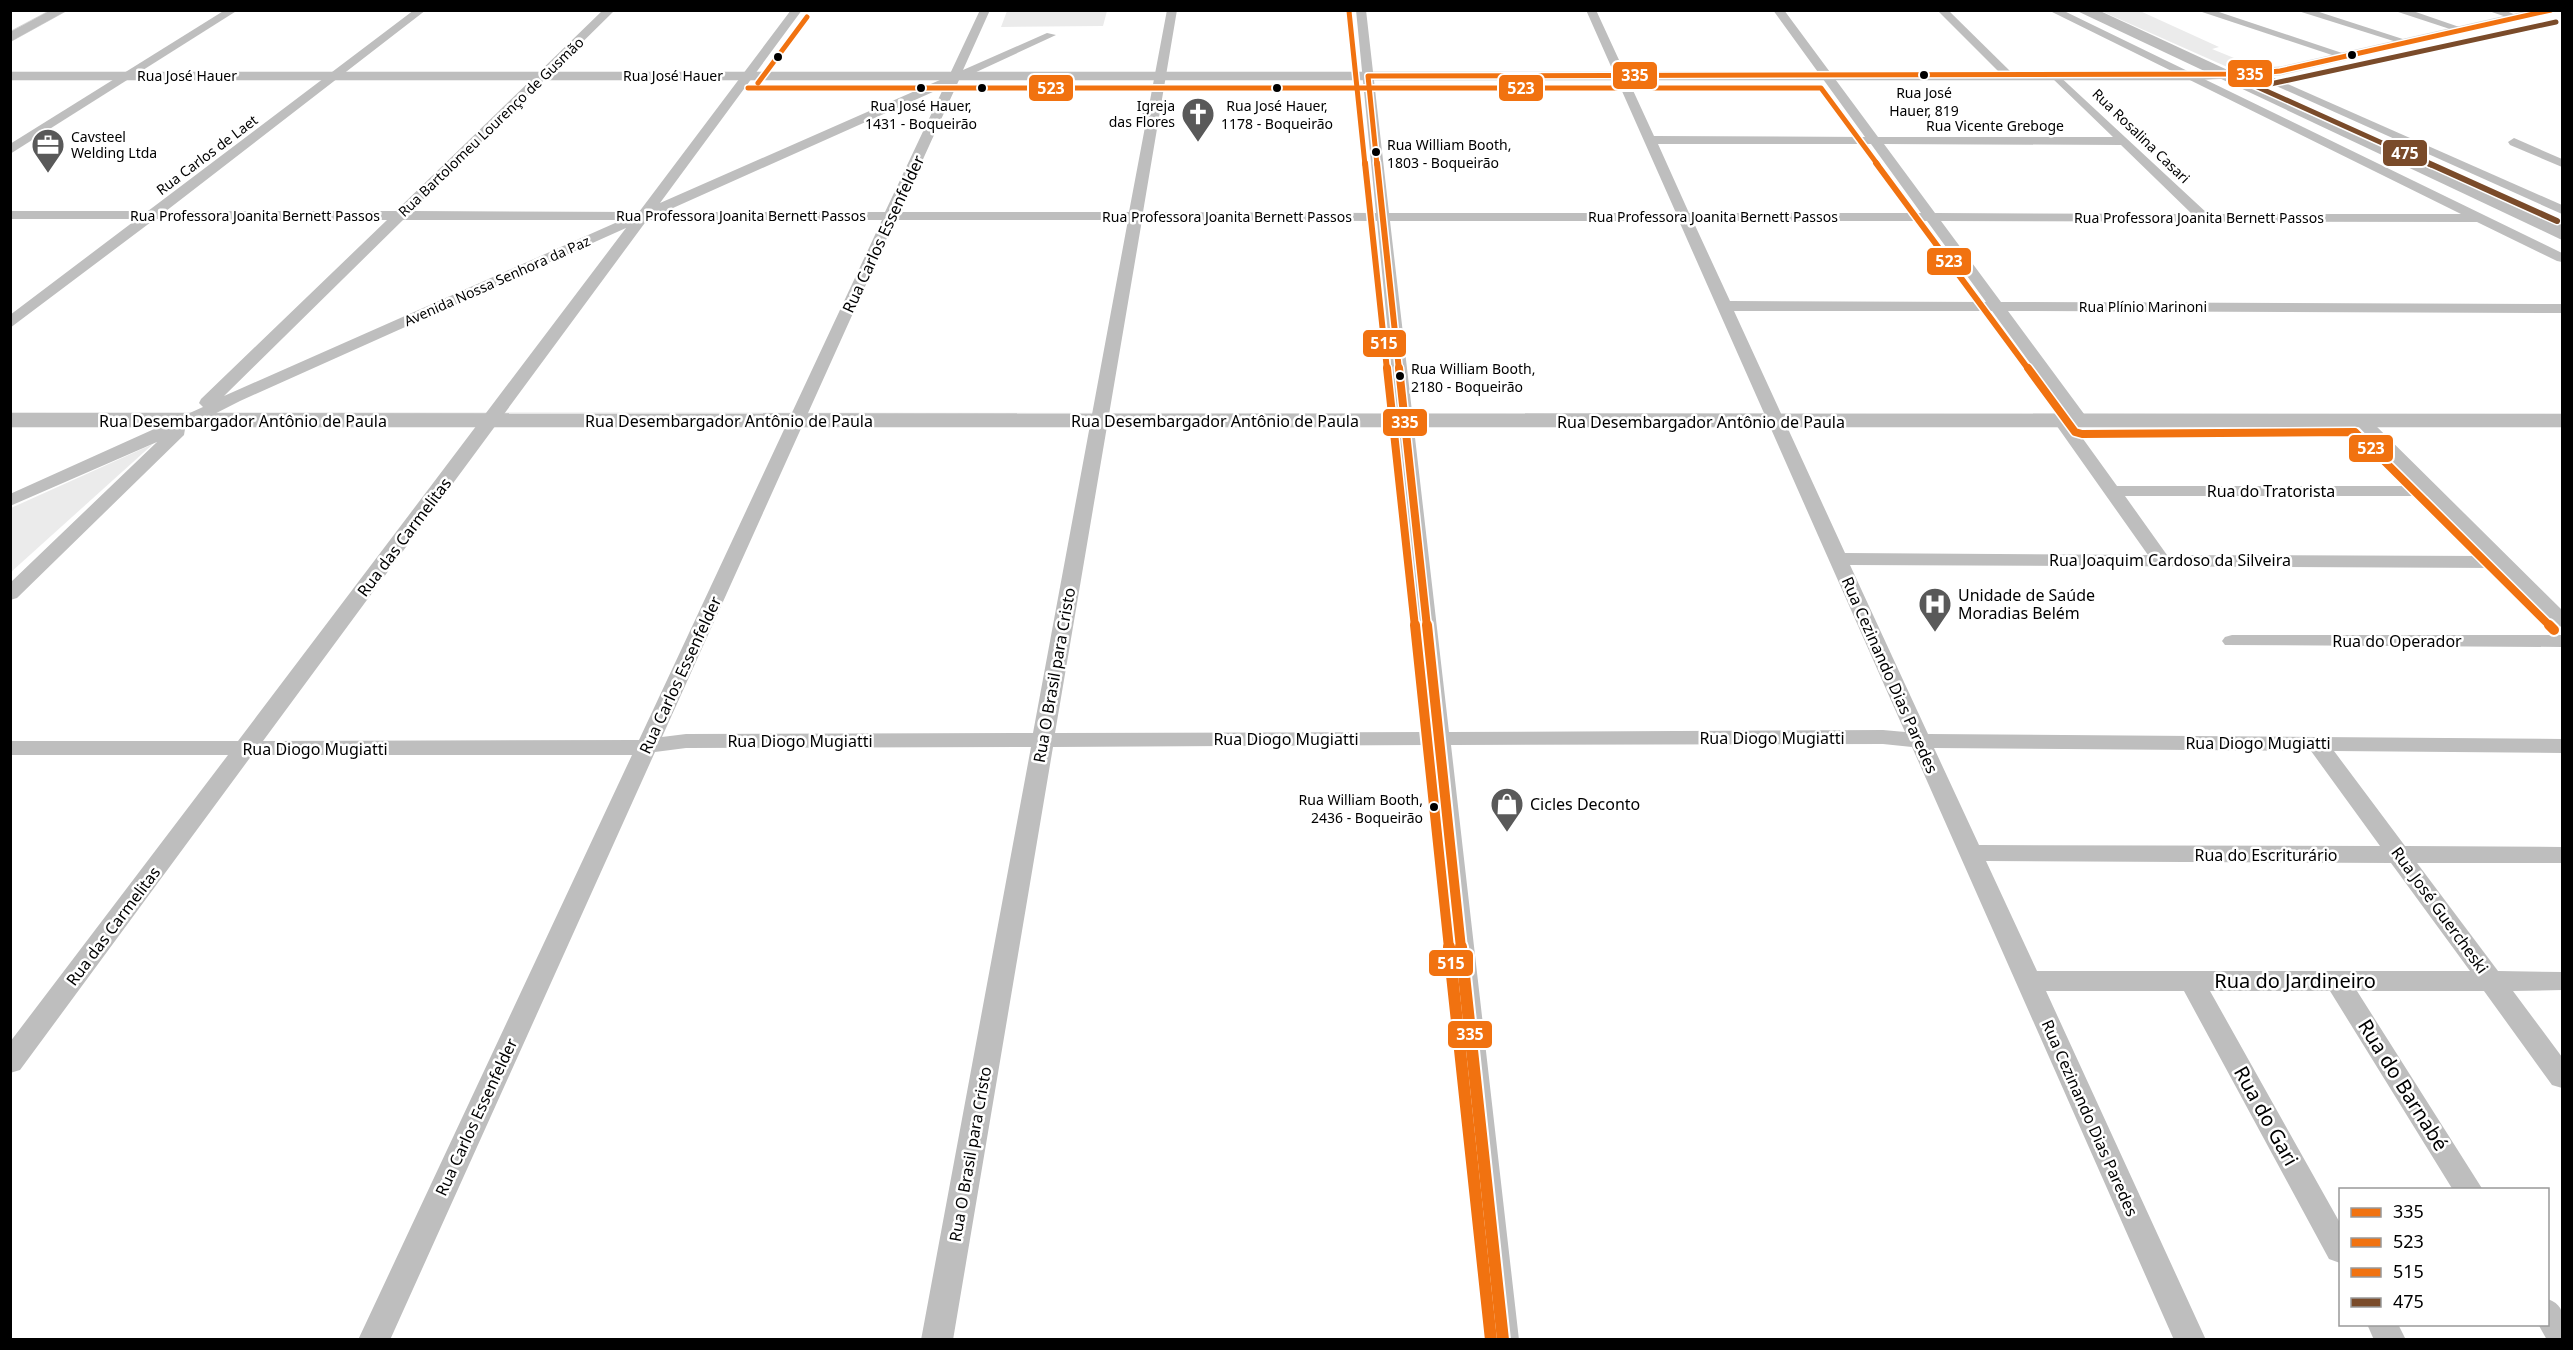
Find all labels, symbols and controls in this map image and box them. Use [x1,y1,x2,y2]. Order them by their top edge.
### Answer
street label: Rua Bartolomeu Lourenço de Gusmão [394,33,588,221]
unlabelled marker [2346,49,2358,61]
unlabelled marker [772,51,784,63]
line badge: 335 [2227,59,2273,88]
line badge: 335 [1612,61,1658,90]
text: 335 [2236,63,2264,85]
text: 335 [1621,64,1649,86]
street label: Rua José Hauer [137,66,237,85]
street label: Rua José Hauer [623,66,723,85]
marker: Rua José Hauer, 819 [1918,69,1930,81]
line badge: 523 [1028,74,1074,102]
line badge: 523 [1498,74,1544,102]
text: 523 [1037,77,1065,99]
text: 523 [1507,77,1535,99]
marker: Rua José Hauer, 1431 - Boqueirão [915,82,927,94]
unlabelled marker [976,82,988,94]
marker: Rua José Hauer, 1178 - Boqueirão [1271,82,1283,94]
place label: Rua José Hauer, 819 [1889,83,1959,120]
street label: Rua Rosalina Casari [2088,84,2194,187]
place label: Rua José Hauer, 1431 - Boqueirão [865,96,977,133]
place label: Igreja das Flores [1109,96,1175,131]
church icon: Igreja das Flores [1180,96,1216,143]
place label: Rua José Hauer, 1178 - Boqueirão [1221,96,1333,133]
street label: Rua Carlos de Laet [152,110,261,199]
street label: Rua Vicente Greboge [1926,116,2064,135]
office icon: Cavsteel Welding Ltda [30,127,66,174]
place label: Cavsteel Welding Ltda [71,127,157,162]
place label: Rua William Booth, 1803 - Boqueirão [1387,135,1511,172]
line badge: 475 [2382,139,2428,167]
text: 475 [2391,142,2419,164]
marker: Rua William Booth, 1803 - Boqueirão [1370,146,1382,158]
street label: Rua Carlos Essenfelder [837,151,929,316]
street label: Rua Professora Joanita Bernett Passos [130,206,380,225]
street label: Rua Professora Joanita Bernett Passos [616,206,866,225]
street label: Rua Professora Joanita Bernett Passos [1102,207,1352,226]
street label: Rua Professora Joanita Bernett Passos [1588,207,1838,226]
street label: Rua Professora Joanita Bernett Passos [2074,208,2324,227]
street label: Avenida Nossa Senhora da Paz [401,231,593,330]
line badge: 523 [1926,247,1972,276]
text: 523 [1935,250,1963,272]
street label: Rua Plínio Marinoni [2079,297,2207,316]
line badge: 515 [1362,329,1407,358]
text: 515 [1370,332,1398,354]
place label: Rua William Booth, 2180 - Boqueirão [1411,359,1535,396]
marker: Rua William Booth, 2180 - Boqueirão [1394,370,1406,382]
line badge: 335 [1382,408,1428,437]
street label: Rua Desembargador Antônio de Paula [99,410,387,432]
street label: Rua Desembargador Antônio de Paula [585,410,873,432]
street label: Rua Desembargador Antônio de Paula [1071,410,1359,432]
text: 335 [1391,411,1419,433]
street label: Rua Desembargador Antônio de Paula [1557,411,1845,433]
line badge: 523 [2348,434,2394,463]
text: 523 [2357,437,2385,459]
street label: Rua das Carmelitas [352,473,456,601]
street label: Rua do Tratorista [2207,480,2335,502]
street label: Rua Joaquim Cardoso da Silveira [2049,549,2291,571]
street label: Rua Cezinando Dias Paredes [1837,573,1943,777]
place label: Unidade de Saúde Moradias Belém [1958,584,2095,624]
street label: Rua O Brasil para Cristo [1028,586,1080,764]
hospital icon: Unidade de Saúde Moradias Belém [1917,586,1953,633]
street label: Rua Carlos Essenfelder [634,592,726,757]
street label: Rua do Operador [2332,630,2462,652]
street label: Rua Diogo Mugiatti [1699,727,1845,749]
street label: Rua Diogo Mugiatti [1213,728,1359,750]
street label: Rua Diogo Mugiatti [727,730,873,752]
street label: Rua Diogo Mugiatti [2185,732,2331,754]
street label: Rua Diogo Mugiatti [242,738,388,760]
shop icon: Cicles Deconto [1489,786,1525,833]
place label: Rua William Booth, 2436 - Boqueirão [1299,790,1423,827]
place label: Cicles Deconto [1530,793,1640,815]
marker: Rua William Booth, 2436 - Boqueirão [1428,801,1440,813]
street label: Rua José Guercheski [2387,842,2493,978]
street label: Rua do Escriturário [2195,844,2337,866]
street label: Rua das Carmelitas [61,862,165,990]
line badge: 515 [1428,949,1474,977]
text: 515 [1437,952,1465,974]
street label: Rua do Jardineiro [2214,967,2376,994]
street label: Rua do Barnabé [2352,1014,2455,1156]
street label: Rua Cezinando Dias Paredes [2037,1016,2143,1220]
line badge: 335 [1447,1020,1493,1049]
text: 335 [1456,1023,1484,1045]
street label: Rua Carlos Essenfelder [430,1034,522,1199]
street label: Rua do Gari [2228,1061,2305,1170]
street label: Rua O Brasil para Cristo [944,1065,996,1243]
legend [2339,1188,2549,1326]
text: 335 [2393,1199,2424,1223]
text: 523 [2393,1229,2424,1253]
text: 515 [2393,1259,2424,1283]
text: 475 [2393,1289,2424,1313]

